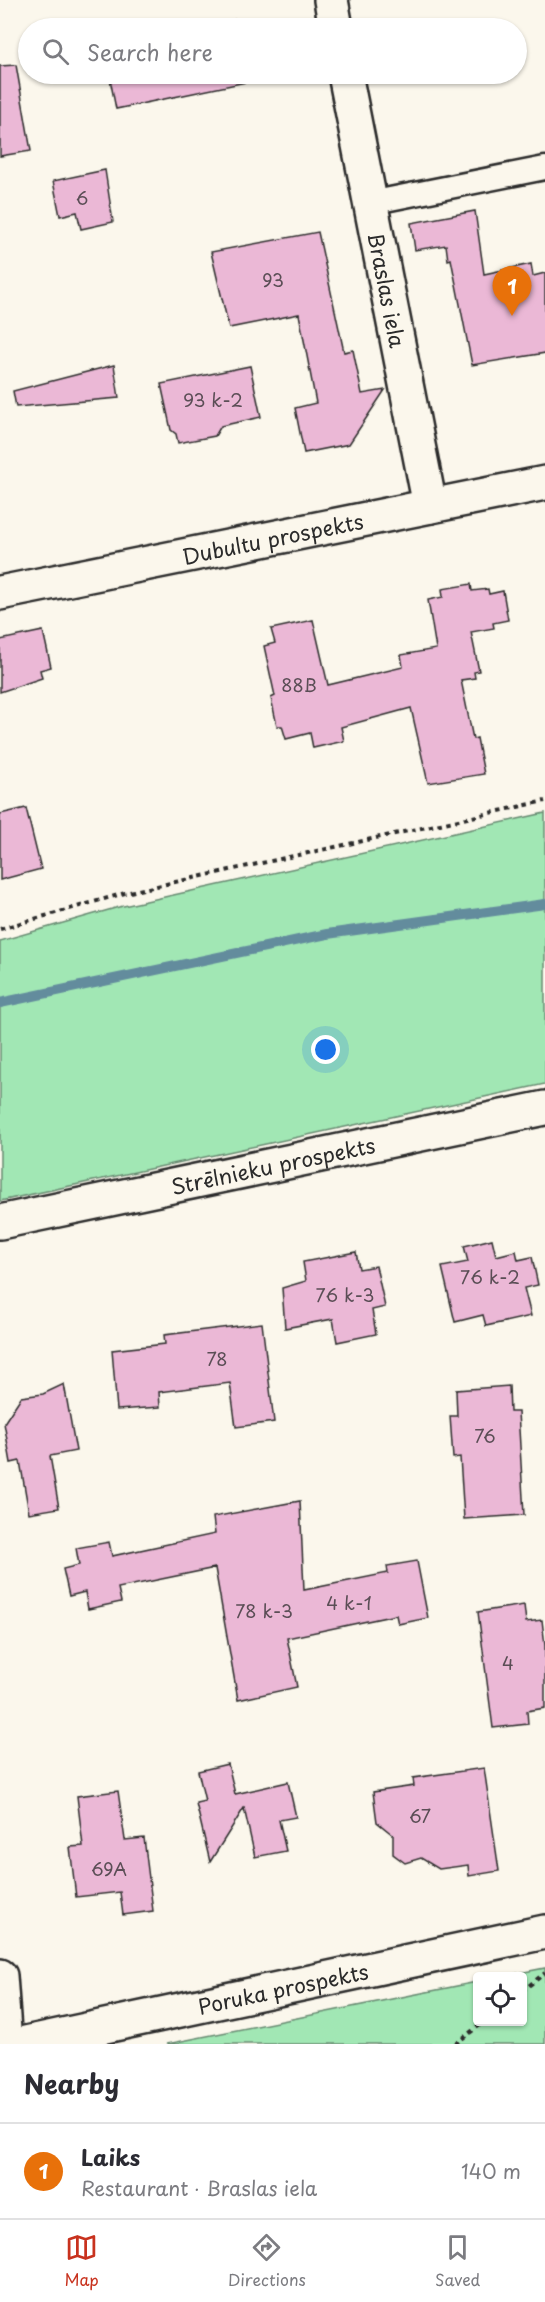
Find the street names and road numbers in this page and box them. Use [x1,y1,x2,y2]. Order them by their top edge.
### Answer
street label: Braslas iela [360,229,414,350]
street label: Dubultu prospekts [179,504,366,572]
street label: Strēlnieku prospekts [168,1128,378,1202]
street label: Poruka prospekts [195,1954,371,2022]

